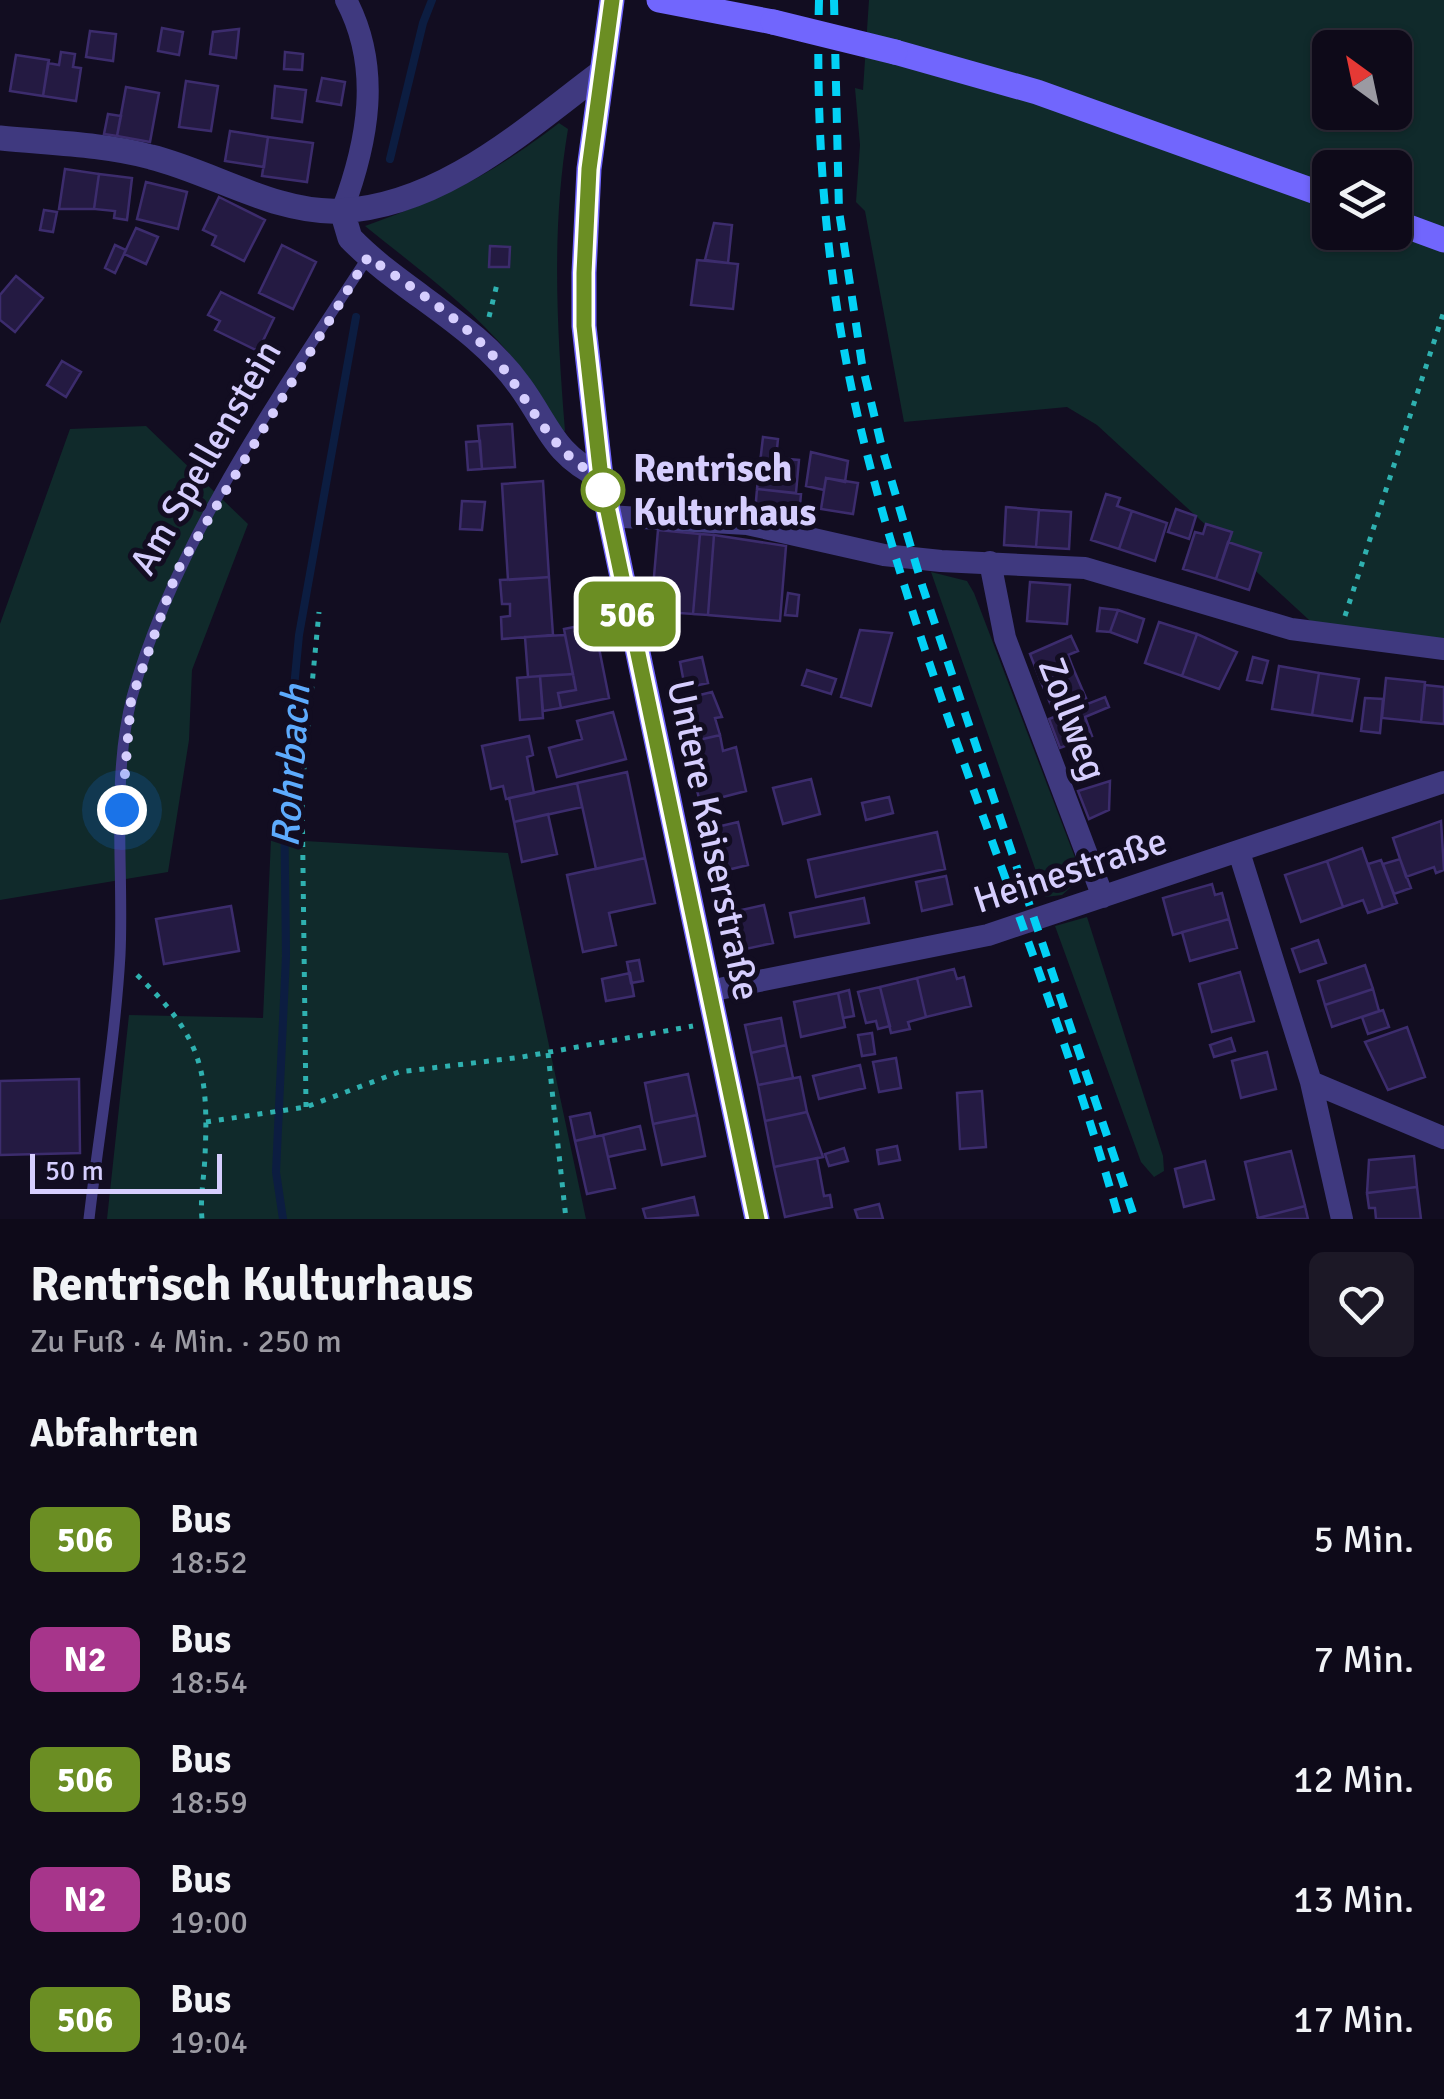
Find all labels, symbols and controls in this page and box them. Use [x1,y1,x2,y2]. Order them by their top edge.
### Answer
north arrow [1312,30,1412,130]
map controls [1312,30,1412,250]
button: layers [1312,150,1412,250]
street label: Am Spellenstein [119,332,292,583]
place label: Rentrisch Kulturhaus [633,445,816,536]
marker: Rentrisch Kulturhaus [582,469,624,511]
line badge: 506 [570,582,684,646]
text: 506 [599,593,655,636]
street label: Zollweg [1028,651,1117,787]
street label: Untere Kaiserstraße [657,676,770,1005]
water label: Rohrbach [260,682,322,849]
your location [97,785,147,835]
street label: Heinestraße [968,817,1173,924]
scale bar [30,1149,222,1194]
text: 50 m [45,1154,104,1188]
button: heart [1309,1252,1414,1357]
text: Rentrisch Kulturhaus [30,1255,473,1314]
text: Zu Fuß · 4 Min. · 250 m [30,1322,342,1361]
text: Abfahrten [30,1410,199,1457]
text: Bus [170,1496,231,1543]
text: 5 Min. [1313,1516,1414,1563]
text: 506 [57,1518,113,1561]
text: 18:52 [170,1543,248,1582]
text: Bus [170,1616,231,1663]
text: 7 Min. [1313,1636,1414,1683]
text: N2 [63,1638,107,1681]
text: 18:54 [170,1663,248,1702]
text: Bus [170,1736,231,1783]
text: 12 Min. [1293,1756,1414,1803]
text: 506 [57,1758,113,1801]
text: 18:59 [170,1783,248,1822]
text: Bus [170,1856,231,1903]
text: 13 Min. [1293,1876,1414,1923]
text: N2 [63,1878,107,1921]
text: 19:00 [170,1903,248,1942]
text: Bus [170,1976,231,2023]
text: 17 Min. [1293,1996,1414,2043]
text: 506 [57,1998,113,2041]
text: 19:04 [170,2023,248,2062]

